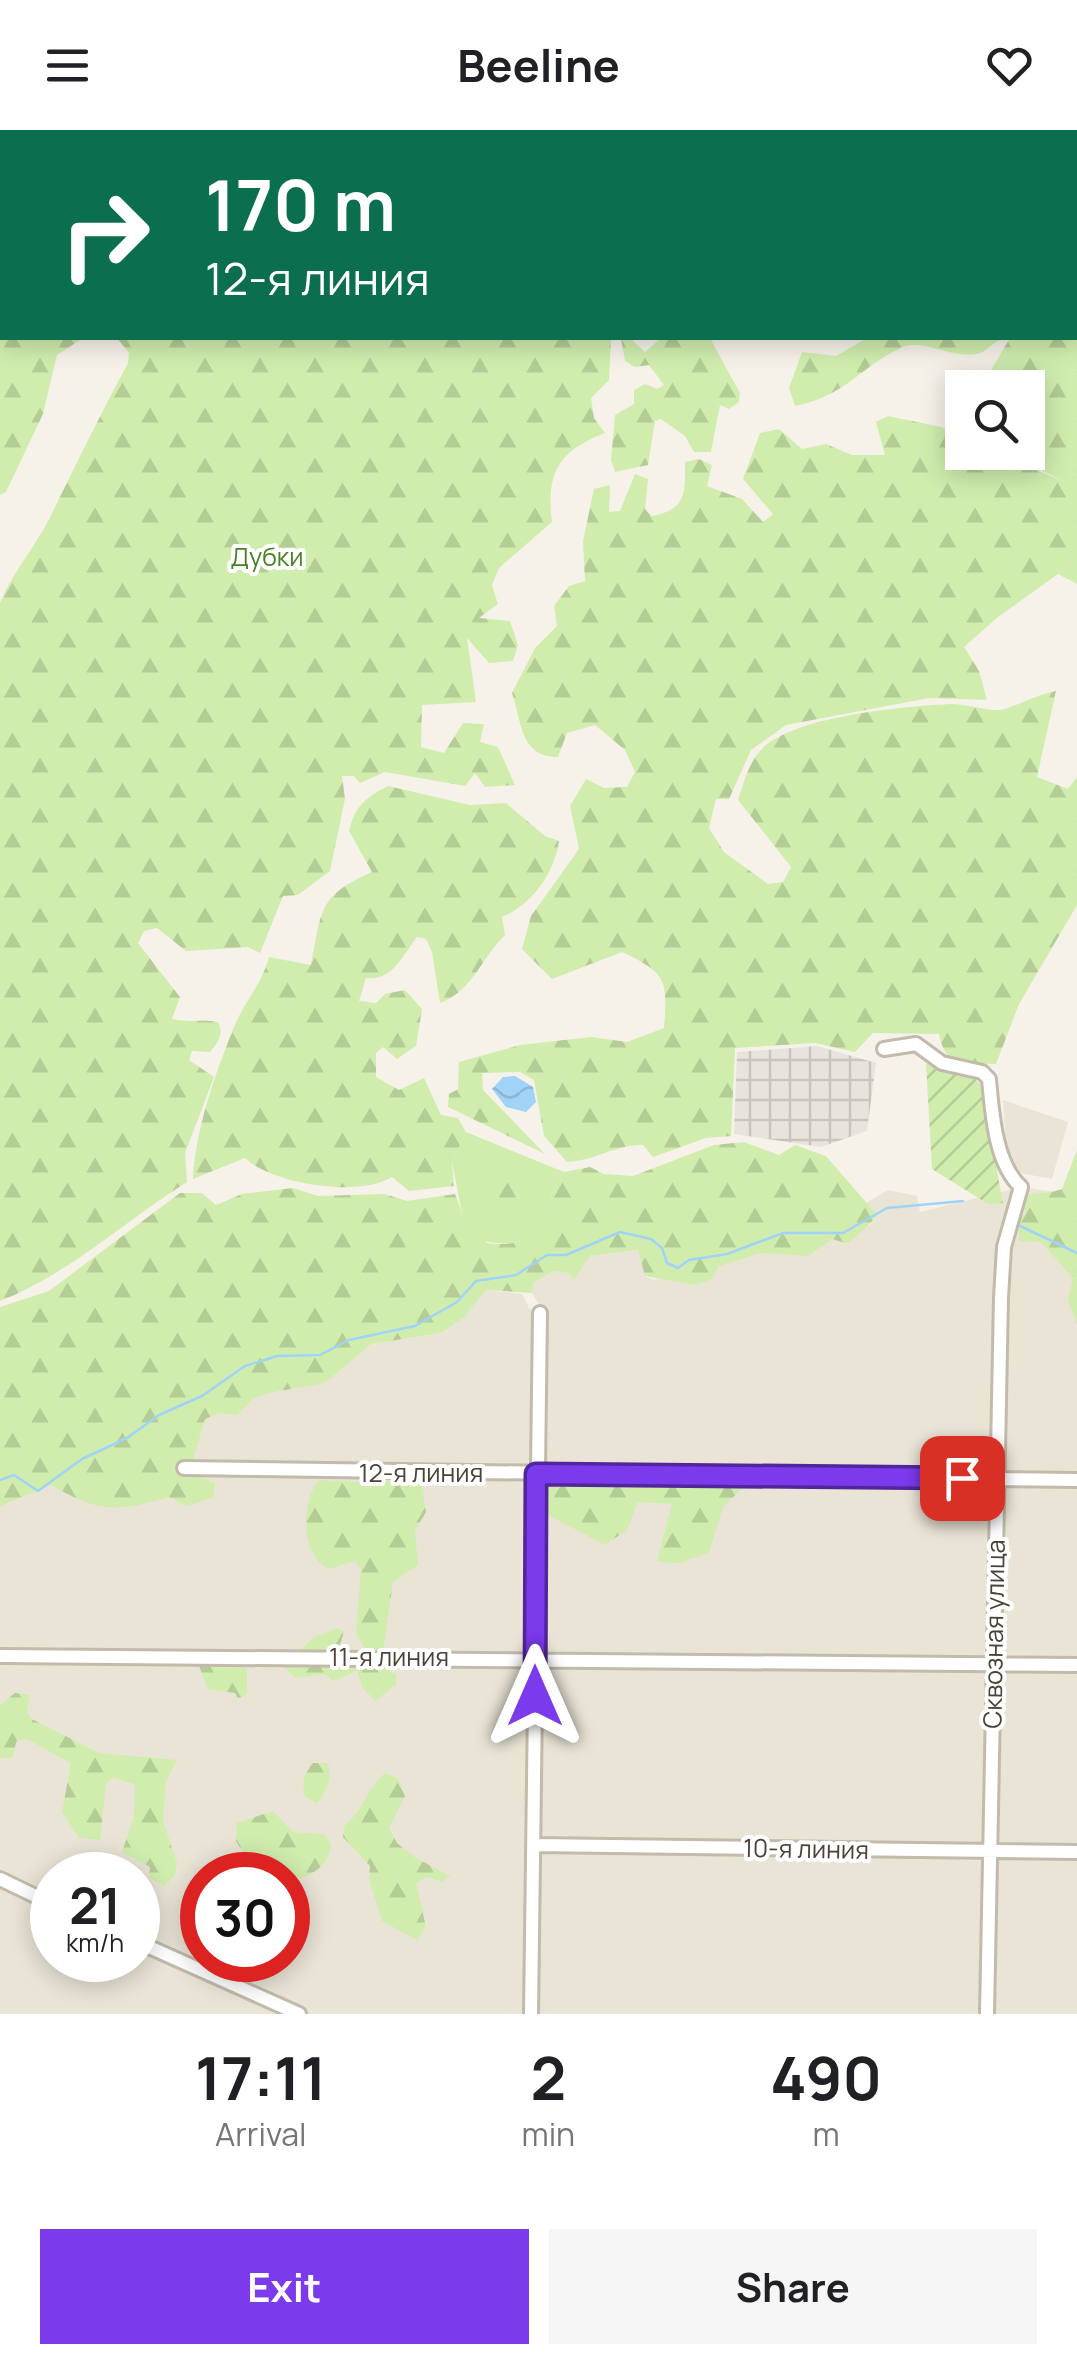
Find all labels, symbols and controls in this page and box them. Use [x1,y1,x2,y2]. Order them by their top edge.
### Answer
text: Beeline [457,34,620,96]
icon: menu [40,38,95,93]
icon: heart [982,38,1037,93]
text: 170 m [205,156,396,252]
icon: right [40,170,170,300]
text: 12-я линия [205,247,430,309]
map controls [945,370,1045,470]
button: search [945,370,1045,470]
park label: Дубки [231,539,303,574]
pin [920,1436,1005,1521]
icon: arrive [935,1451,990,1506]
street label: 12-я линия [359,1455,483,1490]
street label: Сквозная улица [974,1539,1013,1729]
street label: 11-я линия [329,1639,449,1674]
position arrow [483,1644,587,1748]
street label: 10-я линия [743,1830,869,1867]
speed limit sign: 30 [180,1852,310,1982]
text: 21 [69,1871,121,1939]
text: km/h [66,1925,124,1960]
text: 17:11 [195,2036,326,2118]
text: 2 [530,2036,566,2118]
text: 490 [770,2036,882,2118]
text: Arrival [215,2112,306,2156]
text: min [522,2112,575,2156]
text: m [812,2112,840,2156]
button: Exit [40,2229,529,2344]
button: Share [549,2229,1037,2344]

